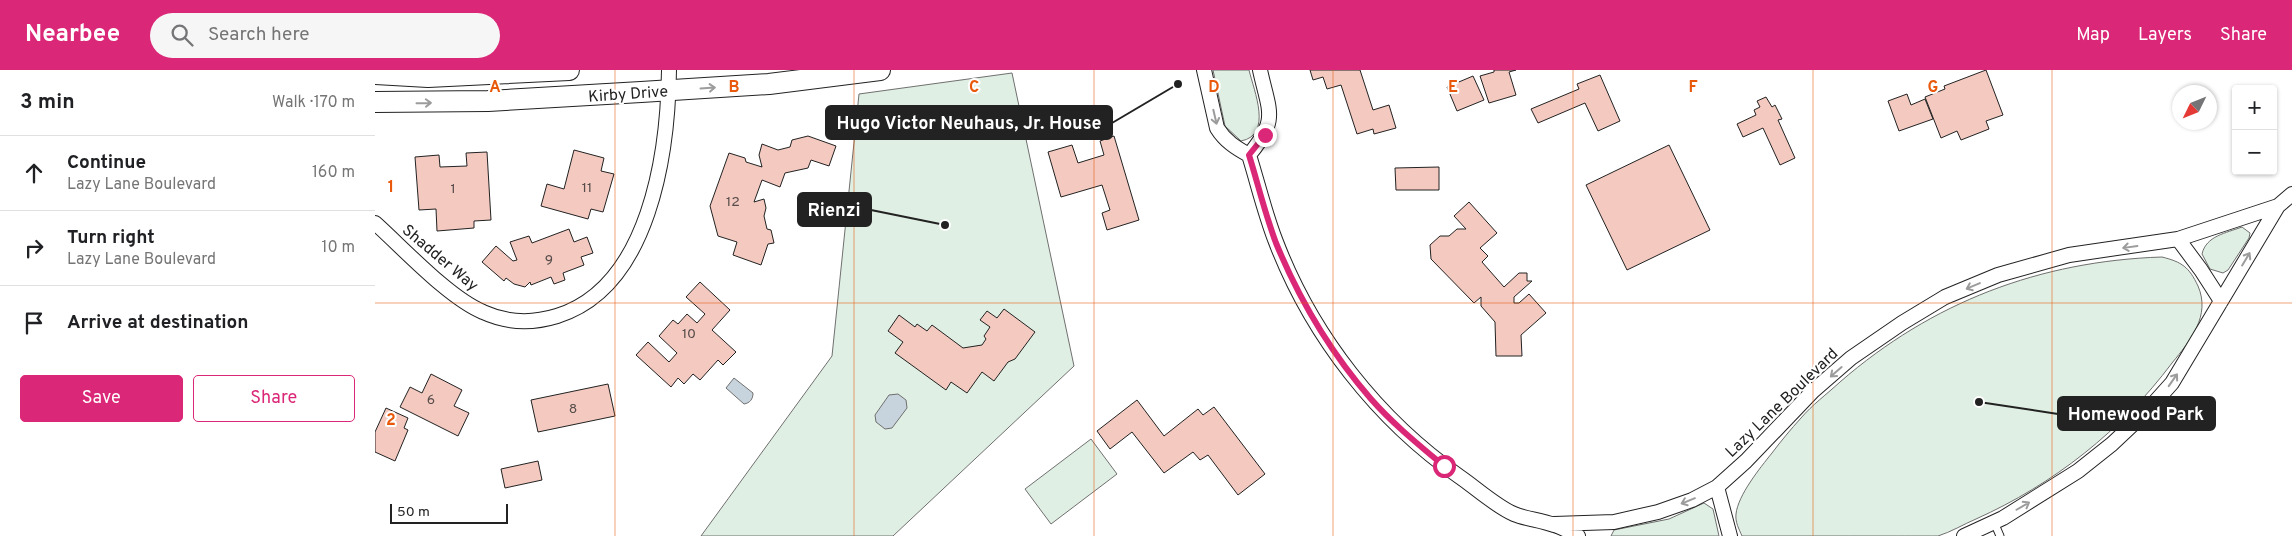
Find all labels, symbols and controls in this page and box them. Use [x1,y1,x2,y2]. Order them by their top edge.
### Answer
search box [150,13,500,58]
text: Nearbee [25,20,120,50]
icon: search [168,21,196,49]
text: Search here [208,23,310,47]
text: Map [2076,24,2110,47]
text: Layers [2138,24,2192,47]
text: Share [2220,24,2267,47]
text: A [489,78,501,98]
text: B [728,78,740,98]
text: C [969,78,979,98]
text: D [1208,78,1220,98]
text: E [1448,78,1458,98]
text: F [1688,78,1698,98]
text: G [1928,78,1938,98]
street label: Kirby Drive [588,82,669,108]
one-way arrow [700,83,716,92]
north arrow [2172,85,2217,130]
map controls [2232,85,2277,175]
button: + [2232,85,2277,130]
text: 3 min [20,89,75,116]
text: Walk · 170 m [272,93,355,113]
one-way arrow [415,98,431,107]
callout: Hugo Victor Neuhaus, Jr. House [826,106,1112,139]
one-way arrow [1211,109,1220,125]
text: Hugo Victor Neuhaus, Jr. House [837,113,1101,136]
route end [1254,124,1277,147]
button: − [2232,130,2277,175]
text: Continue [67,151,146,175]
icon: ahead [20,159,48,187]
text: 160 m [312,163,355,183]
text: Lazy Lane Boulevard [67,175,216,195]
text: 1 [388,178,394,198]
house number: 11 [582,180,592,197]
house number: 1 [450,181,456,198]
callout: Rienzi [798,193,871,226]
house number: 12 [726,194,740,211]
text: Rienzi [807,200,861,223]
street label: Shadder Way [397,221,482,296]
text: Turn right [67,226,155,250]
icon: right [20,234,48,262]
text: 10 m [321,238,355,258]
one-way arrow [2122,242,2138,252]
text: Lazy Lane Boulevard [67,250,216,270]
house number: 9 [545,252,553,269]
one-way arrow [2242,253,2252,267]
one-way arrow [1965,282,1980,291]
icon: arrive [20,309,48,337]
text: Arrive at destination [67,311,248,335]
house number: 10 [682,326,696,343]
street label: Lazy Lane Boulevard [1722,344,1843,462]
one-way arrow [1829,366,1842,377]
one-way arrow [2168,374,2178,388]
button: Save [20,375,183,422]
button: Share [193,375,355,422]
house number: 6 [427,392,435,409]
callout: Homewood Park [2058,397,2215,430]
house number: 8 [569,401,577,418]
text: Homewood Park [2068,404,2204,427]
text: 2 [386,411,396,431]
route start [1433,455,1456,478]
one-way arrow [1681,496,1696,506]
scale bar [390,501,507,524]
one-way arrow [2015,501,2029,511]
text: 50 m [397,504,430,521]

